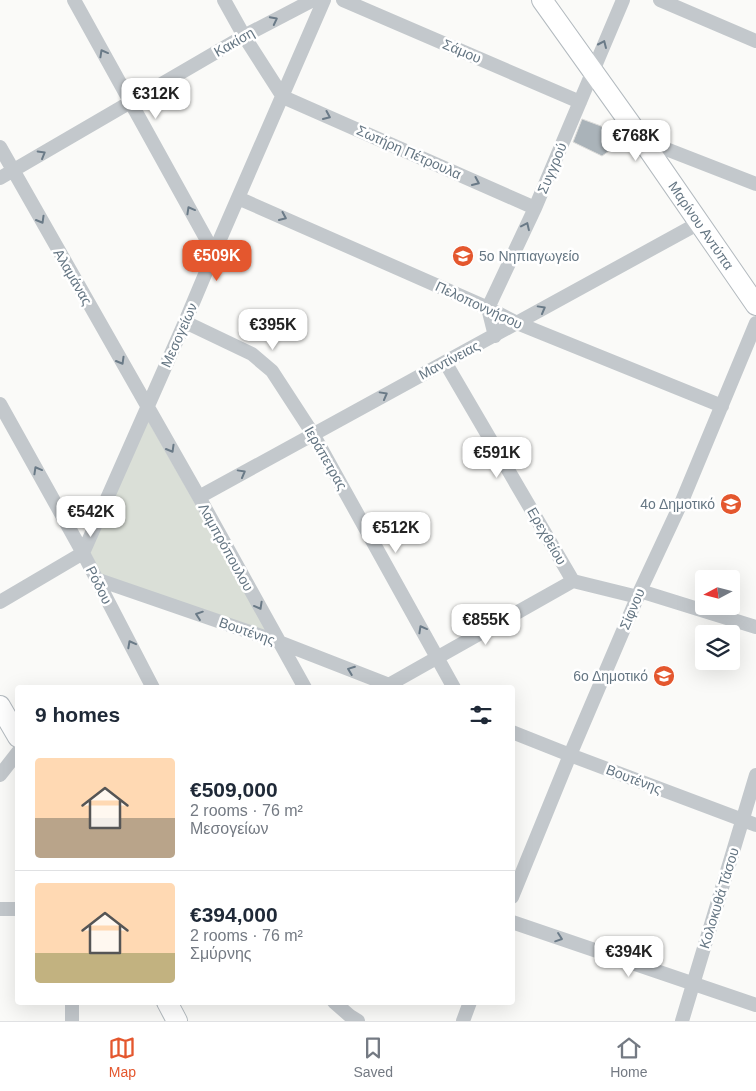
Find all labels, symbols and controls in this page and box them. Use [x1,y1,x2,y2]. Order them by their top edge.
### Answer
one-way arrow [269,16,278,26]
street label: Κακίση [211,24,257,60]
street label: Σάμου [440,36,484,66]
one-way arrow [597,40,608,49]
one-way arrow [99,49,109,58]
pin: €312K [121,78,191,120]
text: €312K [132,85,180,102]
one-way arrow [322,110,331,121]
pin: €768K [601,120,671,162]
street label: Σωτήρη Πέτρουλα [354,122,464,182]
text: €768K [612,127,660,144]
street label: Συγγρού [534,140,570,196]
one-way arrow [37,150,46,160]
one-way arrow [471,176,480,187]
street label: Μαρίνου Αντύπα [665,178,737,273]
one-way arrow [186,207,196,216]
one-way arrow [278,211,287,222]
one-way arrow [35,214,45,223]
one-way arrow [520,222,531,231]
pin: €509K [182,240,252,282]
school or university icon: 5ο Νηπιαγωγείο [451,244,475,268]
street label: Αλαμάνας [51,246,96,308]
text: €509K [193,247,241,264]
place label: 5ο Νηπιαγωγείο [479,248,580,264]
street label: Πελοποννήσου [433,278,525,332]
street label: Μεσογείων [158,300,200,370]
one-way arrow [537,305,546,315]
pin: €395K [238,308,308,351]
text: €395K [249,316,297,333]
street label: Μαντίνειας [416,337,482,383]
one-way arrow [115,356,125,365]
one-way arrow [379,392,388,402]
street label: Ιεράπετρας [301,423,351,493]
pin: €591K [462,436,532,479]
one-way arrow [165,444,175,453]
text: €591K [473,444,521,461]
one-way arrow [33,467,43,476]
one-way arrow [236,470,245,480]
school or university icon: 4ο Δημοτικό [719,492,743,516]
pin: €542K [56,496,126,538]
place label: 4ο Δημοτικό [640,496,715,512]
street label: Λαμπρόπουλου [195,500,257,594]
text: €542K [67,503,115,520]
street label: Ερεχθείου [524,505,570,567]
pin: €512K [361,512,431,554]
text: €512K [372,519,420,536]
street label: Ρόδου [83,563,115,607]
north arrow [695,570,740,615]
map controls [695,570,740,670]
street label: Σίφνου [616,586,648,632]
one-way arrow [253,601,263,610]
pin: €855K [451,604,521,646]
one-way arrow [195,610,203,620]
text: €855K [462,611,510,628]
street label: Βουτένης [217,614,277,648]
button: layers [695,625,740,670]
one-way arrow [418,626,428,635]
one-way arrow [127,641,137,650]
school or university icon: 6ο Δημοτικό [652,664,676,688]
one-way arrow [348,666,356,676]
place label: 6ο Δημοτικό [573,668,648,684]
icon: filters [467,701,495,729]
text: 9 homes [35,703,120,726]
street label: Βουτένης [604,761,664,797]
icon: home [75,778,135,838]
text: €509,000 [190,778,278,801]
text: 2 rooms · 76 m² [190,802,303,819]
text: Μεσογείων [190,820,268,837]
street label: Κολοκυθά Τάσου [696,846,742,950]
icon: home [75,903,135,963]
text: €394,000 [190,903,278,926]
text: 2 rooms · 76 m² [190,927,303,944]
one-way arrow [554,932,562,942]
pin: €394K [594,936,664,978]
text: €394K [605,943,653,960]
text: Σμύρνης [190,945,252,962]
tab: Map [108,1034,136,1080]
tab: Saved [353,1034,393,1080]
tab: Home [610,1034,647,1080]

